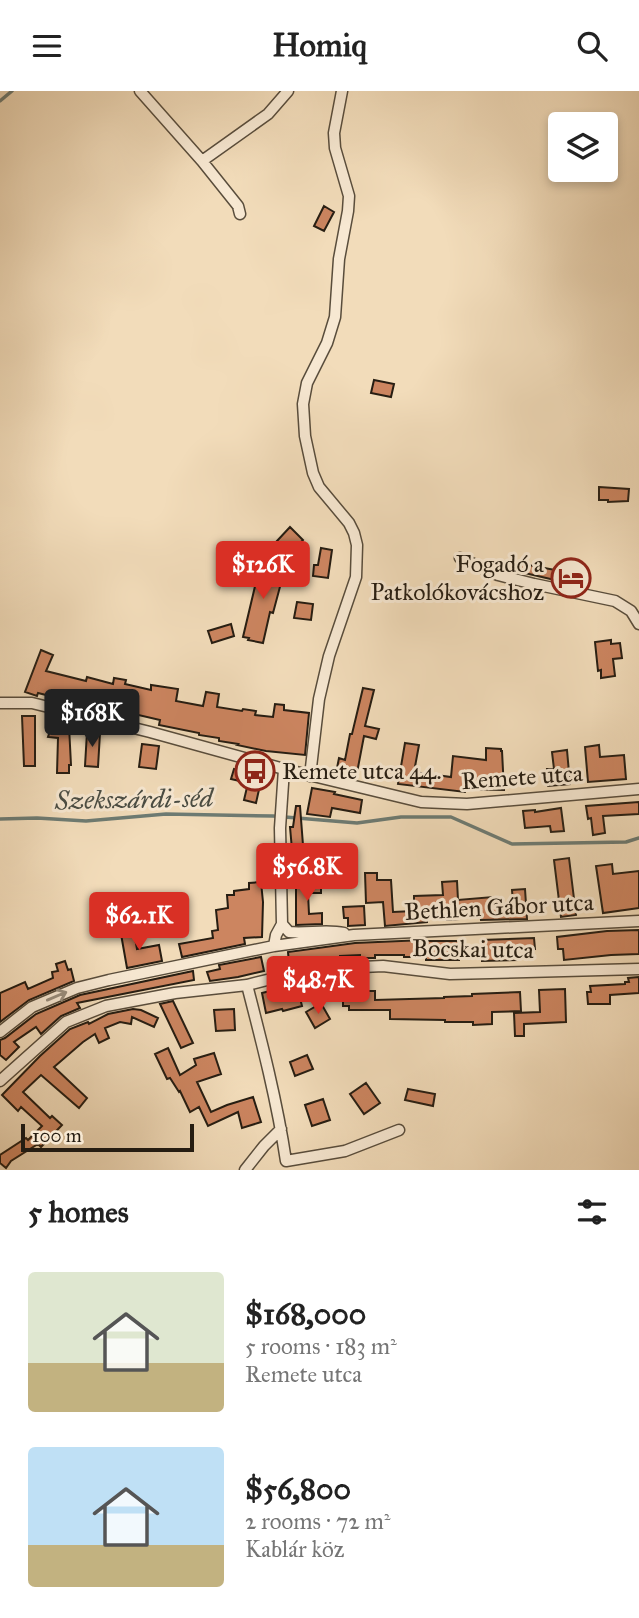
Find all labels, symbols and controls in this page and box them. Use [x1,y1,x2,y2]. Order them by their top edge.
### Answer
text: Homiq [272,26,367,65]
icon: menu [28,27,66,65]
icon: search [573,27,611,65]
map controls [548,112,618,182]
button: layers [548,112,618,182]
pin: $126K [214,541,312,601]
place label: Fogadó a Patkolókovácshoz [370,549,545,607]
text: $126K [232,550,294,578]
hotel icon: Fogadó a Patkolókovácshoz [550,557,592,599]
pin: $168K [43,689,141,749]
text: $168K [60,698,124,726]
bus stop icon: Remete utca 44. [234,750,276,792]
place label: Remete utca 44. [282,756,441,786]
street label: Remete utca [460,758,585,796]
water label: Szekszárdi-séd [54,782,215,816]
pin: $56.8K [250,843,364,903]
text: $56.8K [272,852,342,880]
street label: Bethlen Gábor utca [404,887,595,927]
pin: $62.1K [82,893,196,952]
text: $62.1K [105,901,173,929]
street label: Bocskai utca [412,933,535,965]
pin: $48.7K [261,957,375,1016]
text: $48.7K [283,965,353,993]
one-way arrow [46,989,68,1002]
scale bar [21,1121,194,1153]
text: 100 m [32,1124,82,1147]
icon: filters [573,1193,611,1231]
text: 5 homes [28,1194,129,1230]
text: $168,000 [245,1296,366,1332]
icon: home [84,1300,168,1384]
text: 5 rooms · 183 m² [245,1332,397,1360]
text: Remete utca [245,1360,362,1388]
text: $56,800 [245,1471,351,1507]
icon: home [84,1475,168,1559]
text: 2 rooms · 72 m² [245,1507,390,1535]
text: Kablár köz [245,1535,344,1563]

